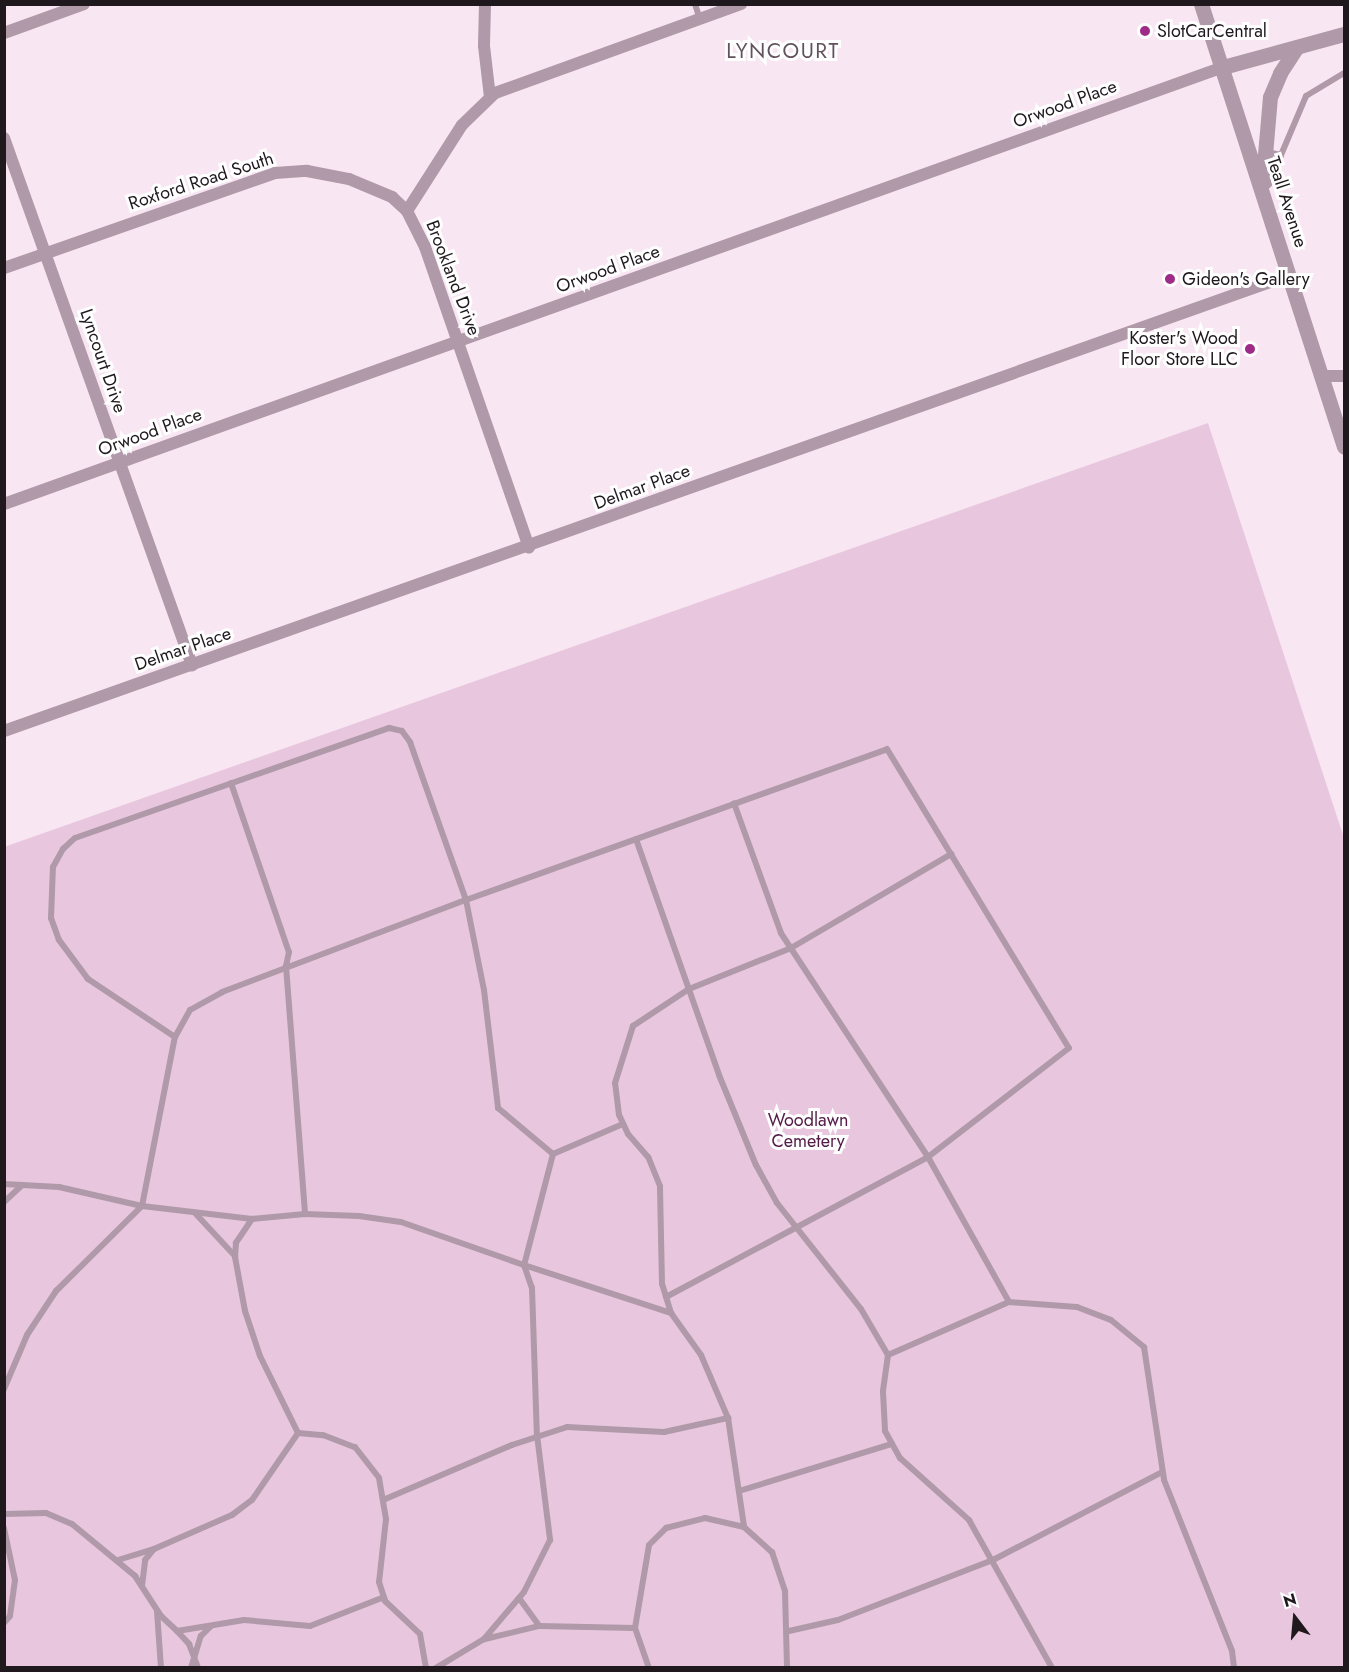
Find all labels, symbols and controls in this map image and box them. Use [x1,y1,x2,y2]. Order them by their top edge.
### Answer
place label: SlotCarCentral [1157,20,1267,42]
marker: SlotCarCentral [1138,24,1152,38]
district label: LYNCOURT [726,38,840,64]
street label: Orwood Place [1010,75,1120,133]
street label: Roxford Road South [126,147,276,215]
street label: Teall Avenue [1262,154,1312,250]
street label: Brookland Drive [421,217,485,339]
street label: Orwood Place [553,240,663,298]
place label: Gideon's Gallery [1182,268,1310,290]
marker: Gideon's Gallery [1163,272,1177,286]
street label: Lyncourt Drive [75,306,131,416]
place label: Koster's Wood Floor Store LLC [1121,328,1238,370]
marker: Koster's Wood Floor Store LLC [1243,342,1257,356]
street label: Orwood Place [95,403,205,461]
street label: Delmar Place [591,460,693,514]
street label: Delmar Place [132,622,234,676]
park label: Woodlawn Cemetery [768,1110,848,1152]
text: N [1281,1587,1299,1613]
north arrow [1265,1588,1325,1648]

